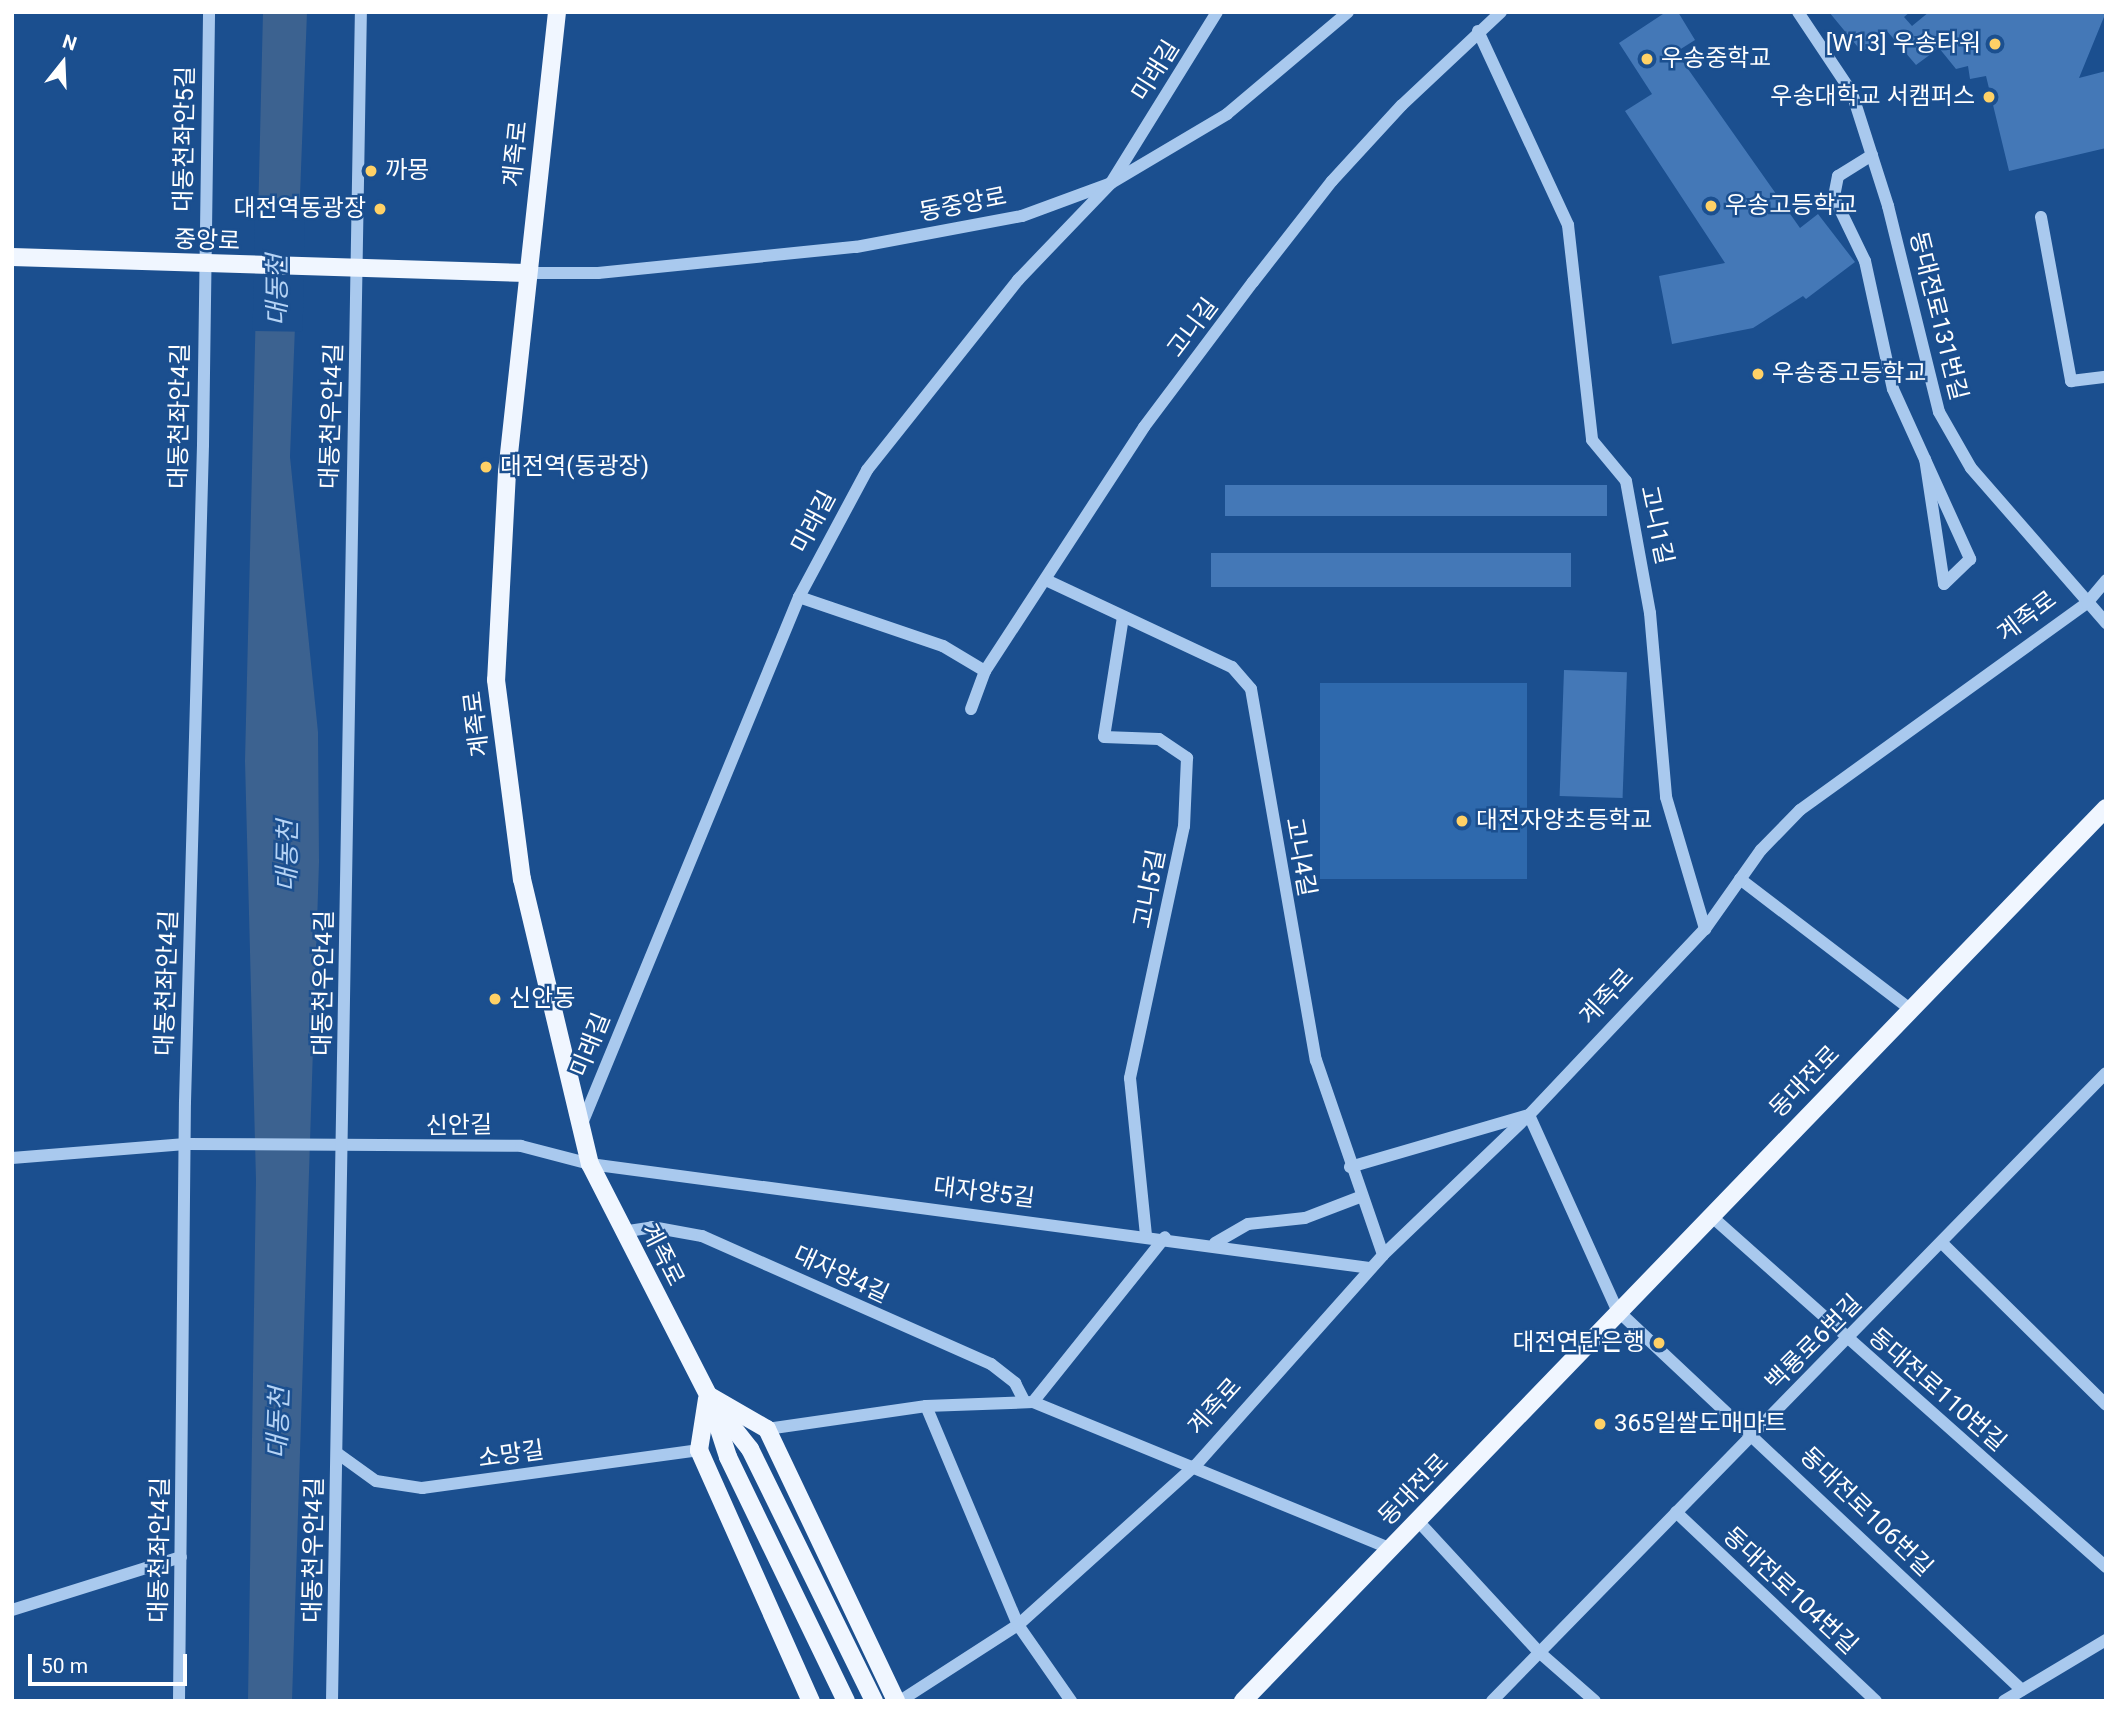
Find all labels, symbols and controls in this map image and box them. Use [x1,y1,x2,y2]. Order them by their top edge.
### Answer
north arrow [28,28,98,98]
text: N [60,30,80,56]
place label: [W13] 우송타워 [1826,30,1981,58]
street label: 미래길 [1126,35,1186,107]
marker: [W13] 우송타워 [1987,36,2003,52]
place label: 우송중학교 [1661,45,1771,73]
marker: 우송중학교 [1639,51,1655,67]
street label: 대동천좌안5길 [169,66,201,212]
place label: 우송대학교 서캠퍼스 [1770,83,1975,111]
marker: 우송대학교 서캠퍼스 [1981,89,1997,105]
street label: 계족로 [498,120,534,188]
place label: 까몽 [385,157,429,185]
marker: 까몽 [363,163,379,179]
street label: 동중앙로 [917,182,1009,228]
place label: 우송고등학교 [1725,192,1857,220]
place label: 대전역동광장 [234,195,366,223]
marker: 우송고등학교 [1703,198,1719,214]
marker: 대전역동광장 [372,201,388,217]
street label: 중앙로 [173,225,241,257]
street label: 동대전로131번길 [1903,229,1973,403]
water label: 대동천 [262,254,294,326]
street label: 고니길 [1162,293,1224,363]
street label: 대동천좌안4길 [164,343,196,489]
street label: 대동천우안4길 [315,343,349,489]
place label: 우송중고등학교 [1772,360,1927,388]
marker: 우송중고등학교 [1750,366,1766,382]
place label: 대전역(동광장) [500,453,649,481]
marker: 대전역(동광장) [478,459,494,475]
street label: 고니1길 [1634,483,1678,567]
street label: 미래길 [786,486,842,558]
street label: 계족로 [1992,586,2062,648]
street label: 계족로 [459,689,495,759]
place label: 대전자양초등학교 [1476,807,1653,835]
marker: 대전자양초등학교 [1454,813,1470,829]
street label: 고니4길 [1279,815,1321,899]
water label: 대동천 [272,820,304,892]
street label: 고니5길 [1128,847,1172,931]
street label: 대동천좌안4길 [150,910,184,1056]
street label: 대동천우안4길 [308,910,340,1056]
street label: 계족로 [1574,963,1640,1031]
place label: 신안동 [509,985,575,1013]
marker: 신안동 [487,991,503,1007]
street label: 미래길 [565,1009,617,1081]
street label: 동대전로 [1764,1040,1846,1124]
street label: 신안길 [426,1111,492,1141]
street label: 대자양5길 [932,1173,1036,1213]
street label: 계족로 [634,1219,690,1291]
street label: 대자양4길 [789,1240,893,1310]
street label: 백룡로6번길 [1760,1289,1868,1397]
street label: 동대전로110번길 [1862,1322,2012,1458]
place label: 대전연탄은행 [1513,1329,1645,1357]
marker: 대전연탄은행 [1651,1335,1667,1351]
street label: 계족로 [1182,1373,1248,1441]
water label: 대동천 [262,1387,296,1459]
place label: 365일쌀도매마트 [1614,1410,1787,1438]
marker: 365일쌀도매마트 [1592,1416,1608,1432]
street label: 소망길 [476,1436,546,1474]
street label: 동대전로106번길 [1794,1442,1938,1582]
street label: 동대전로 [1373,1448,1455,1532]
street label: 대동천좌안4길 [144,1477,176,1623]
street label: 대동천우안4길 [298,1477,330,1623]
street label: 동대전로104번길 [1717,1521,1863,1661]
scale bar [32,1640,191,1684]
text: 50 m [41,1654,88,1678]

